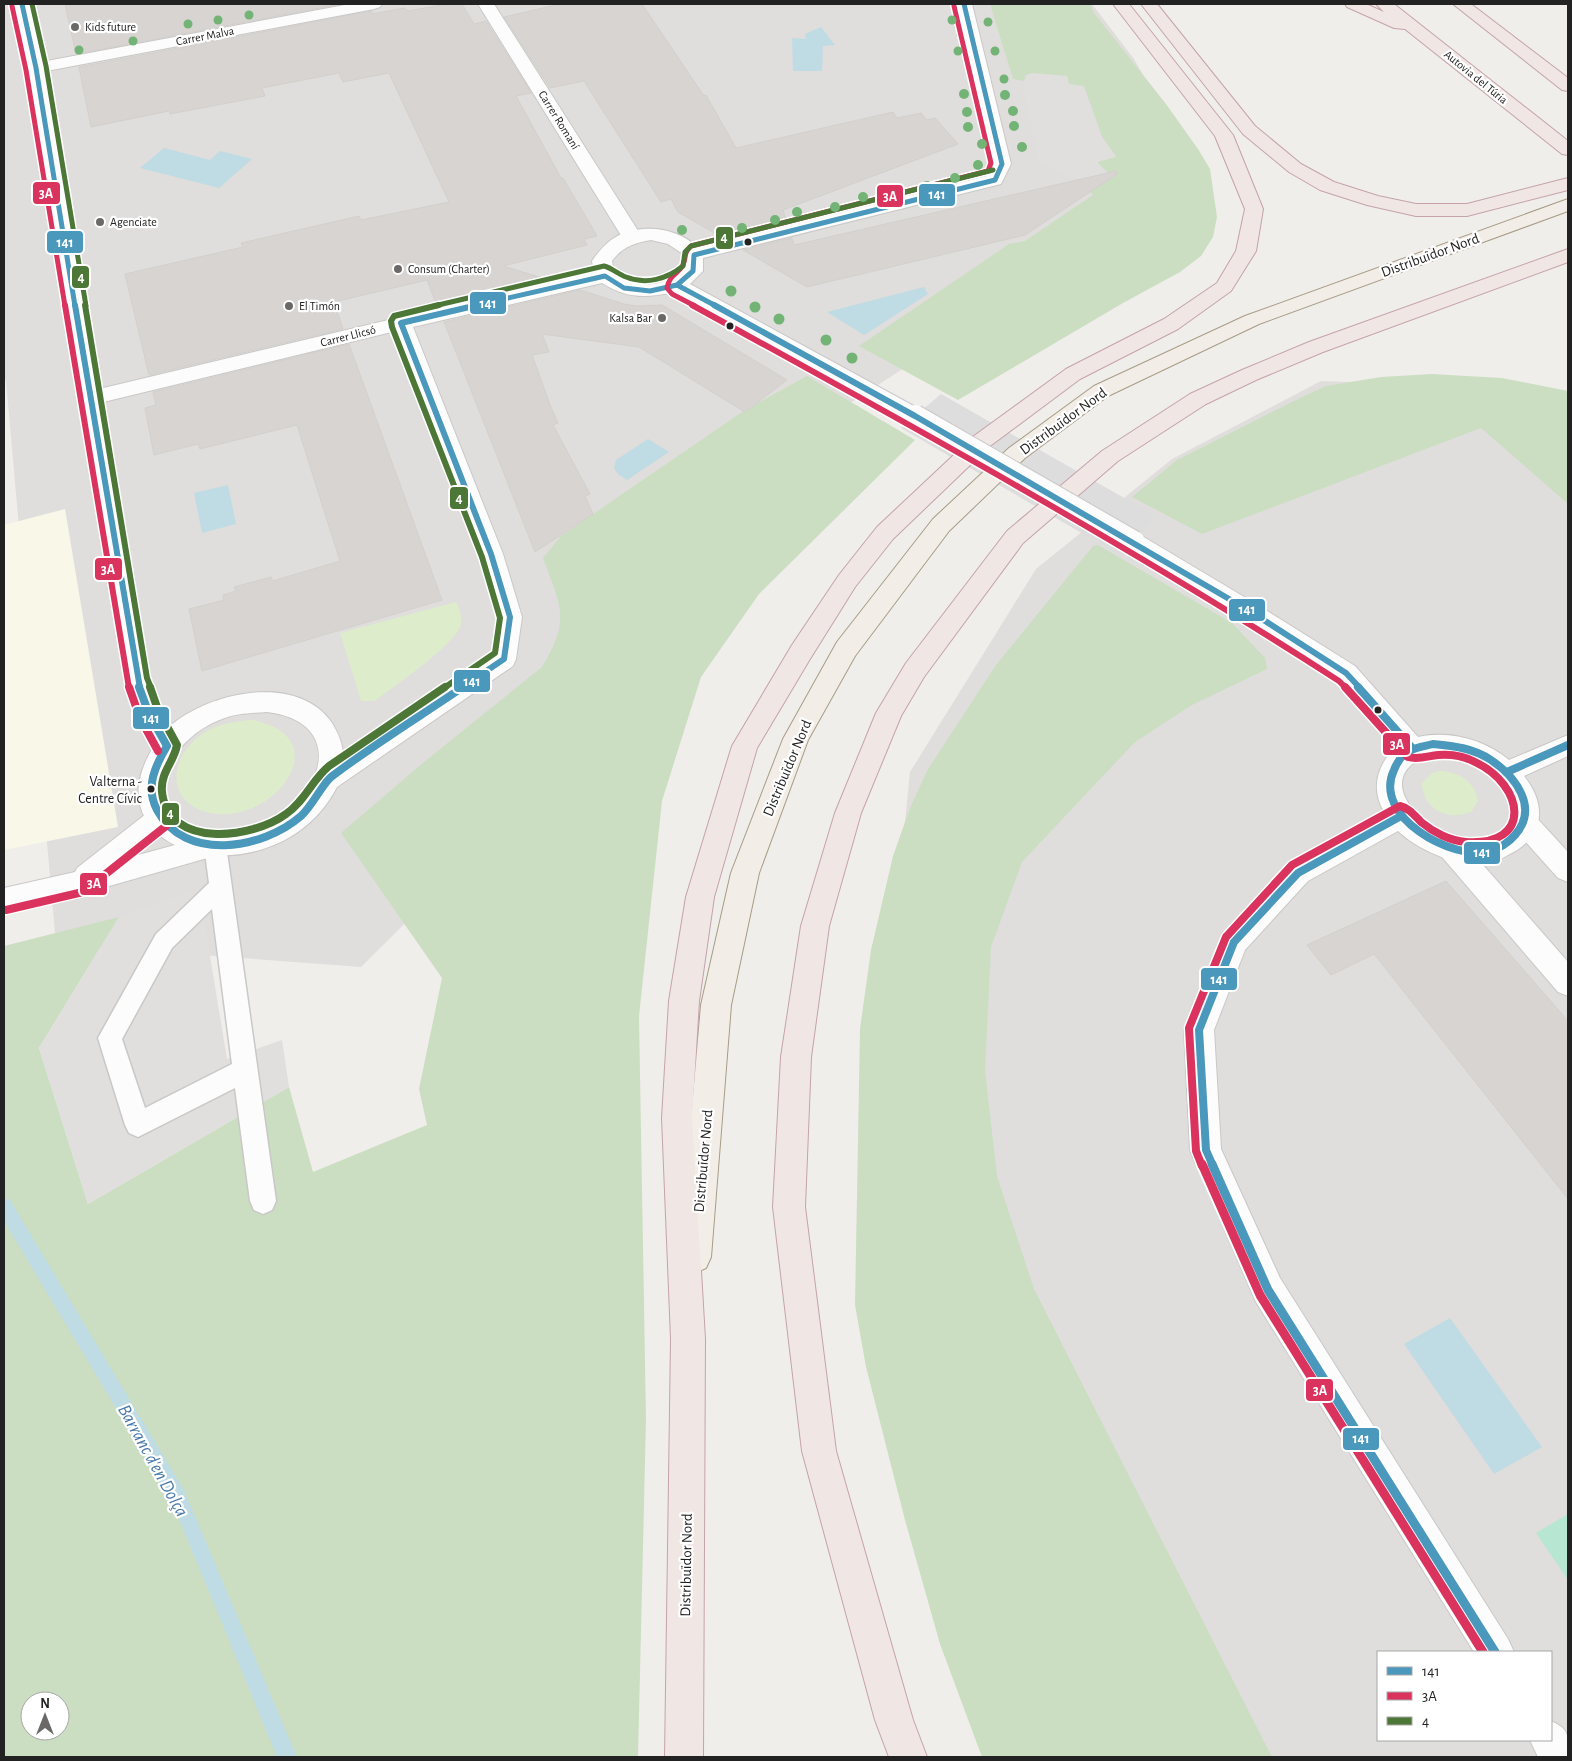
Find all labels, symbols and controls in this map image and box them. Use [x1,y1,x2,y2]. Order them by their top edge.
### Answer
marker: Kids future [69,21,81,33]
place label: Kids future [85,21,136,33]
street label: Carrer Malva [175,24,236,48]
street label: Autovia del Túria [1442,48,1510,106]
street label: Carrer Romaní [536,88,582,152]
line badge: 3A [32,181,61,205]
line badge: 141 [918,183,956,207]
line badge: 3A [876,184,904,208]
text: 3A [39,187,54,201]
text: 141 [928,188,946,202]
text: 3A [883,190,898,204]
marker: Agenciate [94,216,106,228]
place label: Agenciate [110,216,157,228]
line badge: 4 [715,226,734,250]
line badge: 141 [46,230,84,254]
text: 4 [720,231,728,245]
street label: Distribuïdor Nord [1379,231,1481,280]
text: 141 [56,236,74,250]
unlabelled marker [743,237,753,247]
marker: Consum (Charter) [392,263,404,275]
place label: Consum (Charter) [408,263,490,275]
line badge: 4 [71,265,90,289]
text: 4 [77,271,85,285]
line badge: 141 [469,291,507,315]
text: 141 [479,297,497,311]
marker: El Timón [283,300,295,312]
place label: El Timón [299,300,340,312]
place label: Kalsa Bar [609,312,652,324]
marker: Kalsa Bar [656,312,668,324]
unlabelled marker [725,321,735,331]
street label: Carrer Llicsó [319,323,377,349]
street label: Distribuïdor Nord [1017,385,1110,458]
line badge: 4 [449,486,469,510]
text: 4 [455,492,463,506]
line badge: 3A [94,557,123,581]
text: 3A [101,563,116,577]
line badge: 141 [1228,598,1266,622]
text: 141 [1238,603,1256,617]
line badge: 141 [453,669,491,693]
text: 141 [463,675,481,689]
unlabelled marker [1373,705,1383,715]
line badge: 141 [132,706,170,730]
text: 141 [142,712,160,726]
street label: Distribuïdor Nord [760,718,815,819]
line badge: 3A [1382,732,1411,756]
text: 3A [1390,738,1405,752]
place label: Valterna - Centre Cívic [78,775,143,806]
marker: Valterna - Centre Cívic [146,784,156,794]
line badge: 4 [161,802,180,826]
text: 4 [166,807,174,821]
line badge: 141 [1463,841,1501,865]
text: 141 [1473,846,1491,860]
line badge: 3A [79,872,108,896]
text: 3A [87,877,102,891]
line badge: 141 [1200,967,1238,991]
text: 141 [1210,973,1228,987]
street label: Distribuïdor Nord [692,1109,715,1213]
line badge: 3A [1305,1378,1334,1402]
text: 3A [1313,1384,1328,1398]
water label: Barranc d'en Dolça [114,1401,191,1520]
line badge: 141 [1342,1427,1380,1451]
text: 141 [1352,1432,1370,1446]
street label: Distribuïdor Nord [678,1513,695,1617]
legend [1377,1651,1552,1741]
text: 141 [1422,1664,1440,1679]
text: 3A [1422,1689,1437,1704]
north arrow [20,1691,70,1741]
text: N [40,1697,50,1711]
text: 4 [1422,1714,1429,1729]

